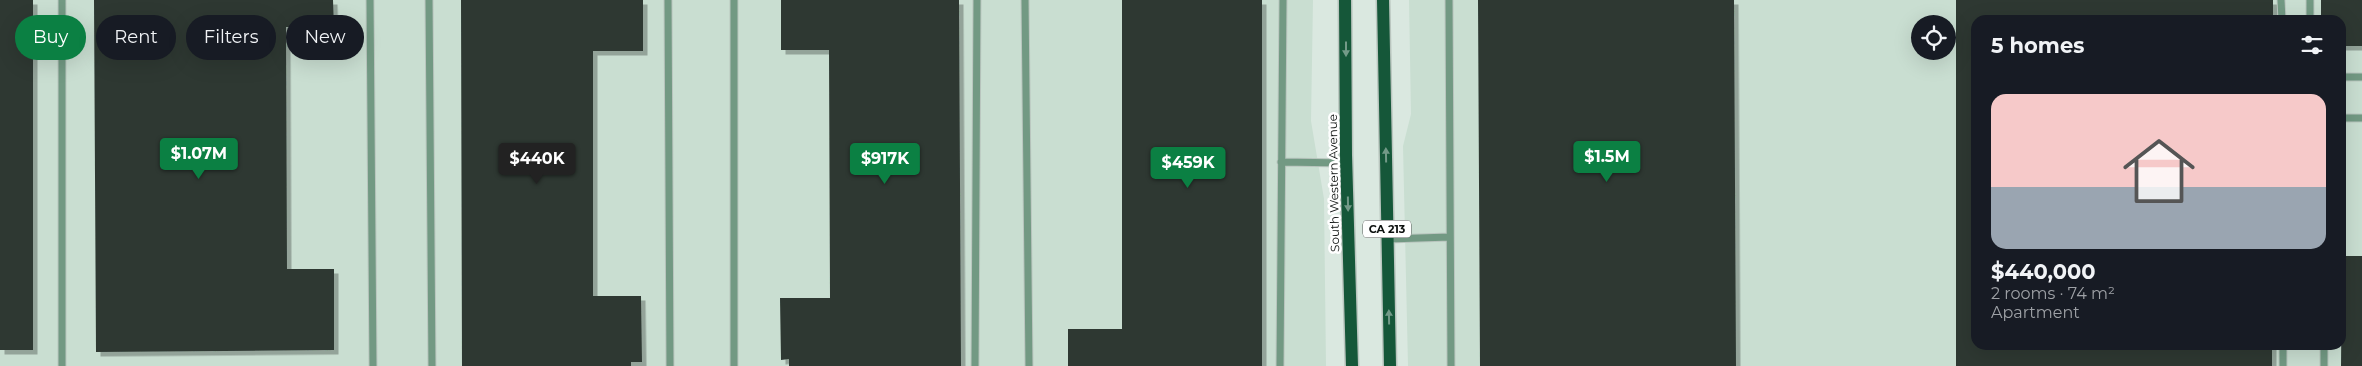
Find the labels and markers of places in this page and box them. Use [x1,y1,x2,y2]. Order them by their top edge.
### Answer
pin: $1.07M [158,138,240,180]
pin: $1.5M [1572,140,1642,183]
pin: $440K [502,142,572,185]
pin: $917K [850,142,920,185]
pin: $459K [1153,146,1223,189]

